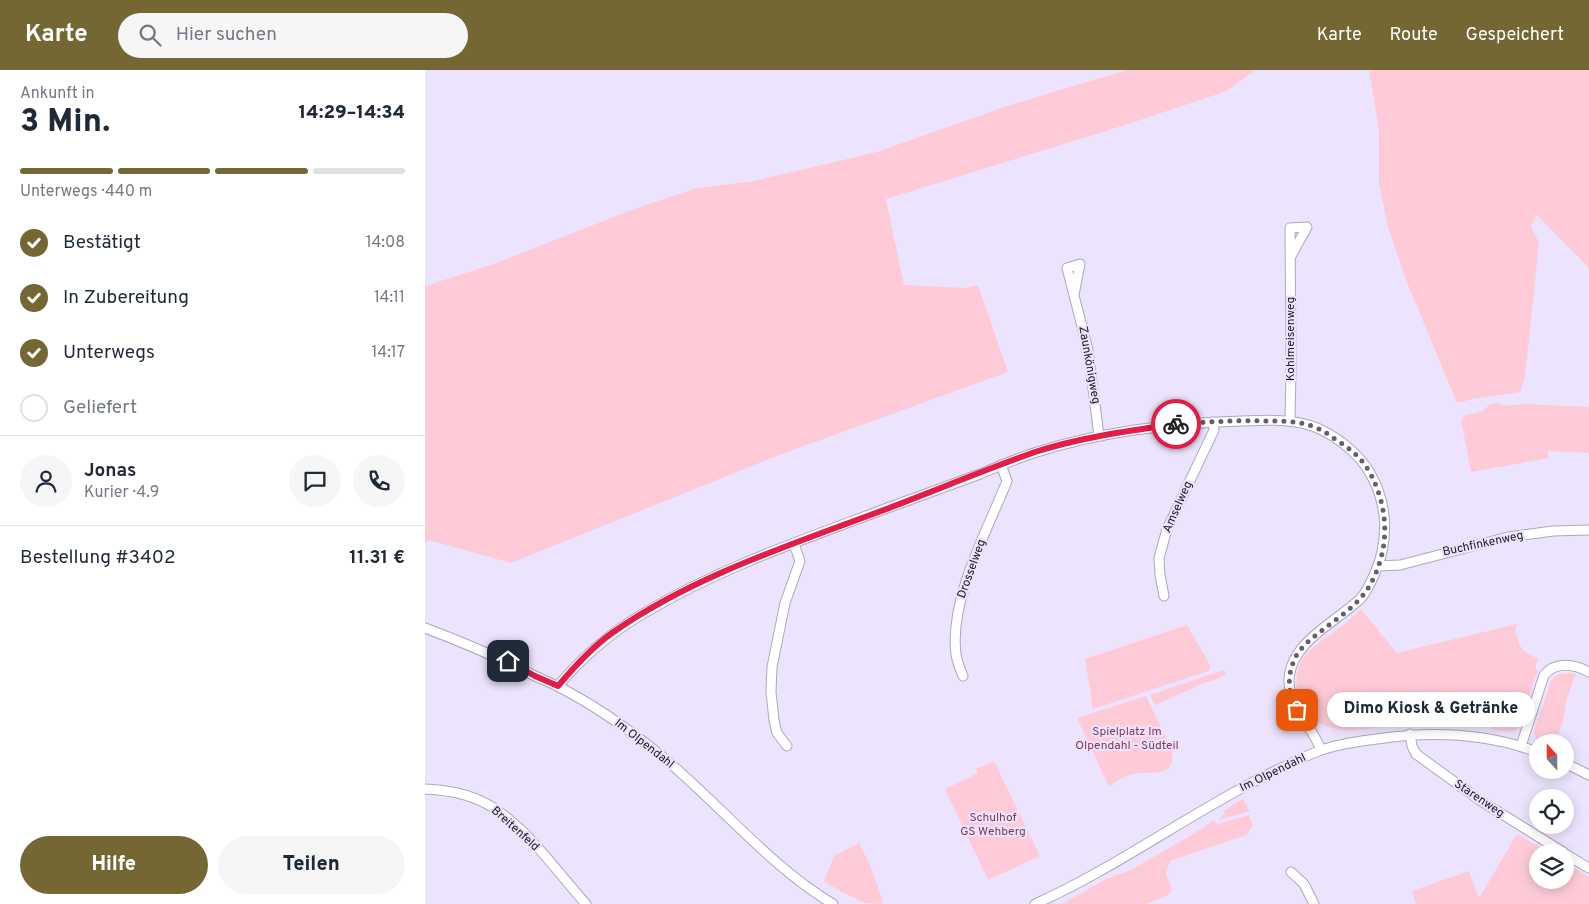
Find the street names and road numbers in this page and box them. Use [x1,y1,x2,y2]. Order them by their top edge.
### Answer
street label: Kohlmeisenweg [1283,297,1299,381]
street label: Zaunkönigweg [1074,325,1104,405]
street label: Amselweg [1159,478,1197,536]
street label: Buchfinkenweg [1441,528,1525,560]
street label: Drosselweg [954,537,990,601]
street label: Im Olpendahl [611,716,677,772]
street label: Im Olpendahl [1237,750,1309,796]
street label: Starenweg [1451,776,1507,822]
street label: Breitenfeld [488,803,542,855]

